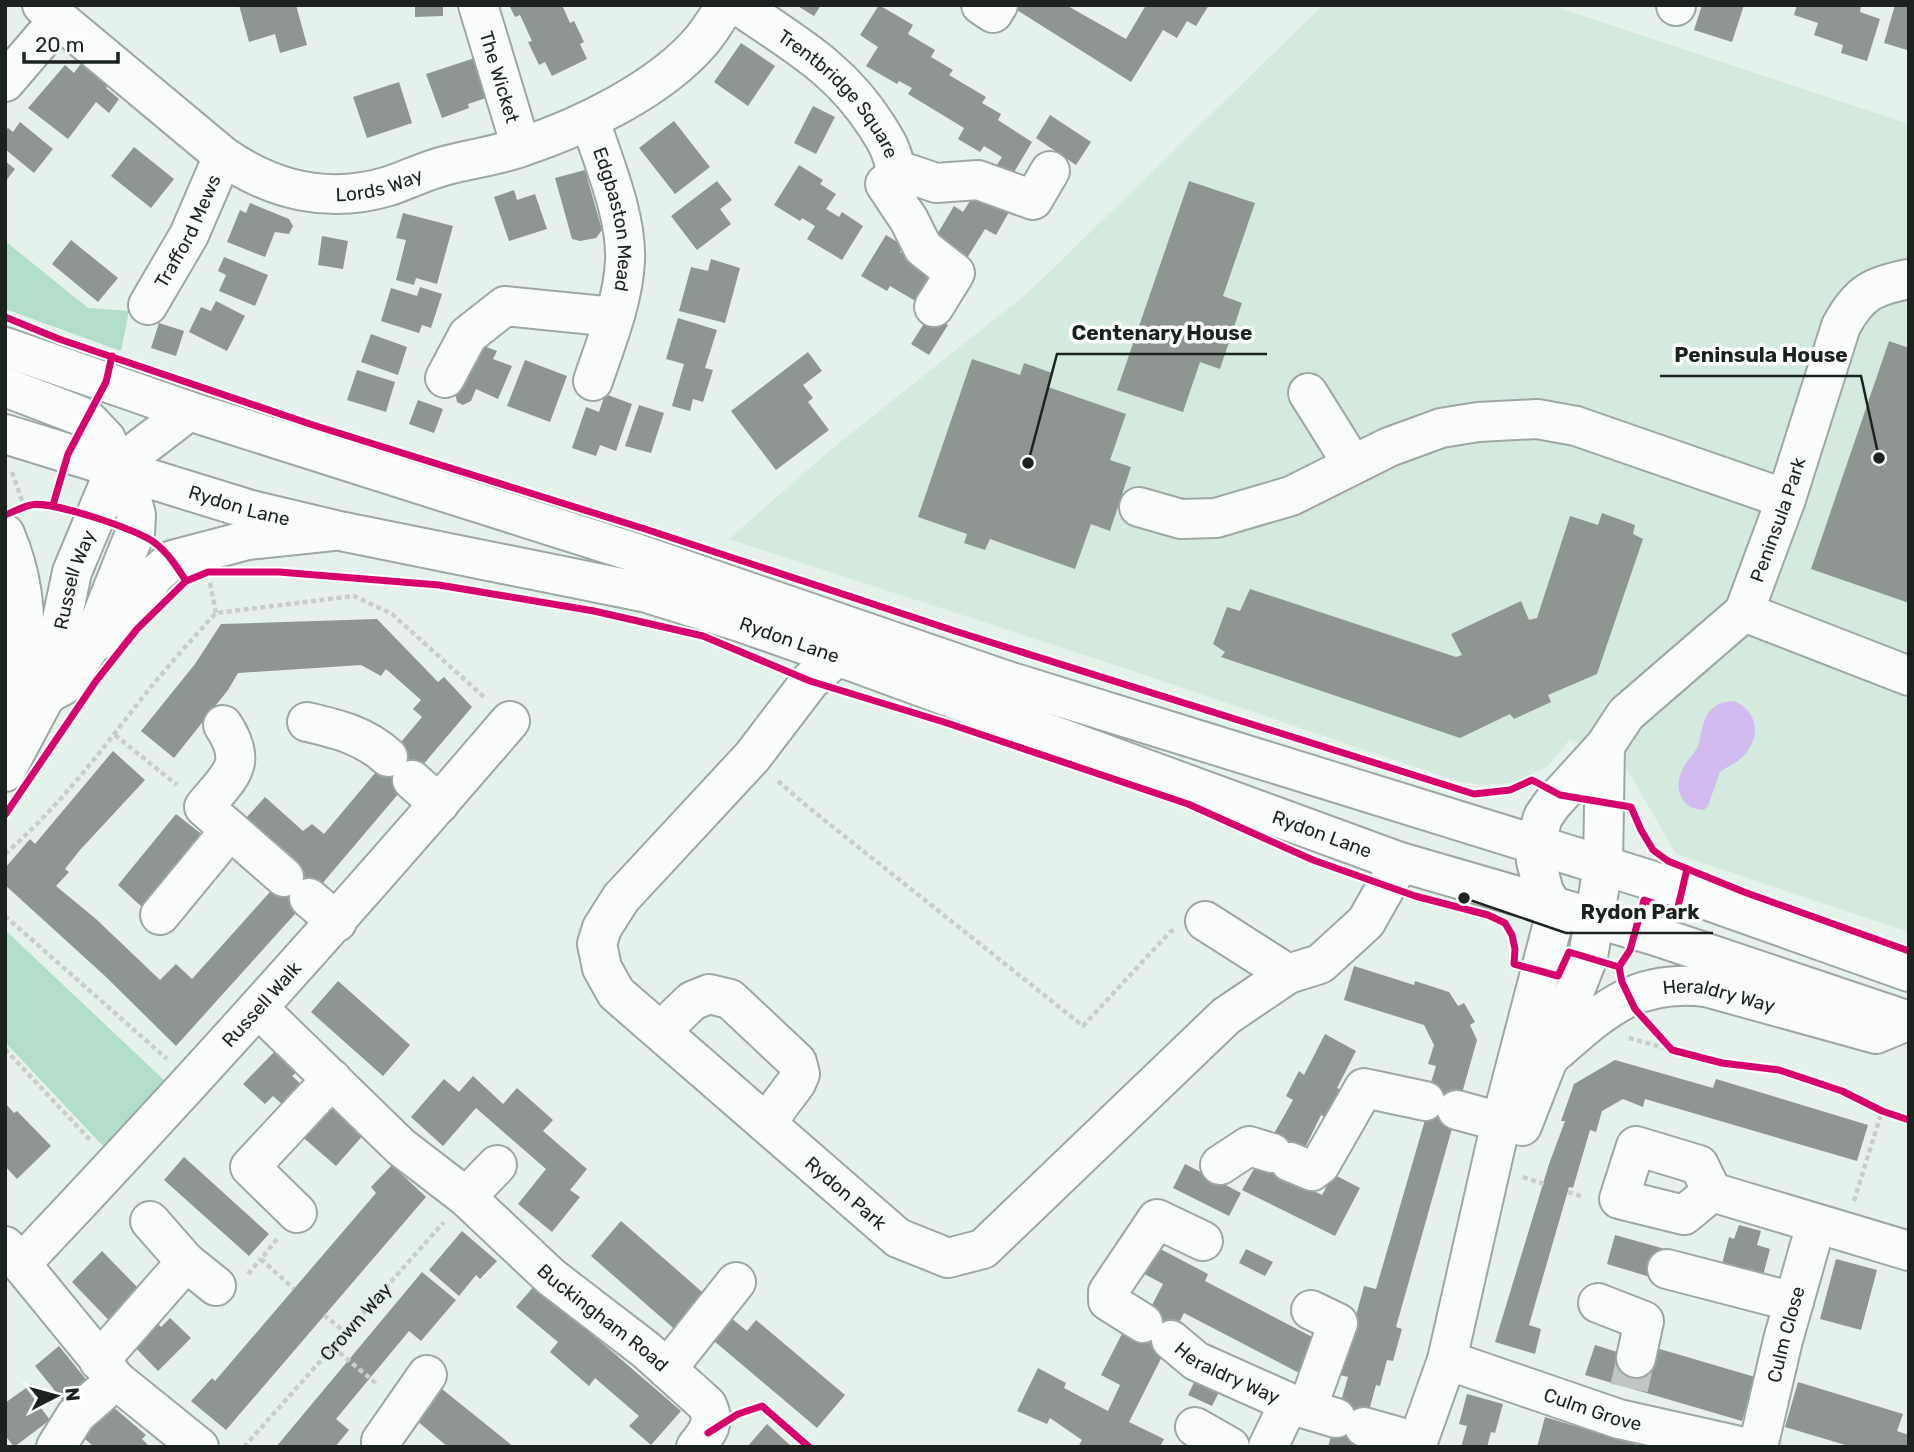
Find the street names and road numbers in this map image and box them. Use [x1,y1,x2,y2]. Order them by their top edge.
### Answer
street label: Trentbridge Square [774,25,903,161]
street label: The Wicket [474,28,524,126]
street label: Edgbaston Mead [588,144,636,293]
street label: Lords Way [335,163,426,206]
street label: Trafford Mews [150,171,226,292]
street label: Peninsula Park [1745,454,1811,585]
street label: Rydon Lane [186,480,292,531]
street label: Russell Way [49,527,100,632]
street label: Rydon Lane [736,612,842,668]
street label: Rydon Lane [1269,805,1375,863]
street label: Russell Walk [217,957,306,1052]
street label: Heraldry Way [1661,975,1778,1018]
street label: Rydon Park [800,1152,891,1235]
street label: Buckingham Road [532,1259,673,1377]
street label: Crown Way [315,1278,397,1366]
street label: Culm Close [1762,1284,1810,1385]
street label: Heraldry Way [1170,1337,1283,1409]
street label: Culm Grove [1541,1383,1644,1436]

